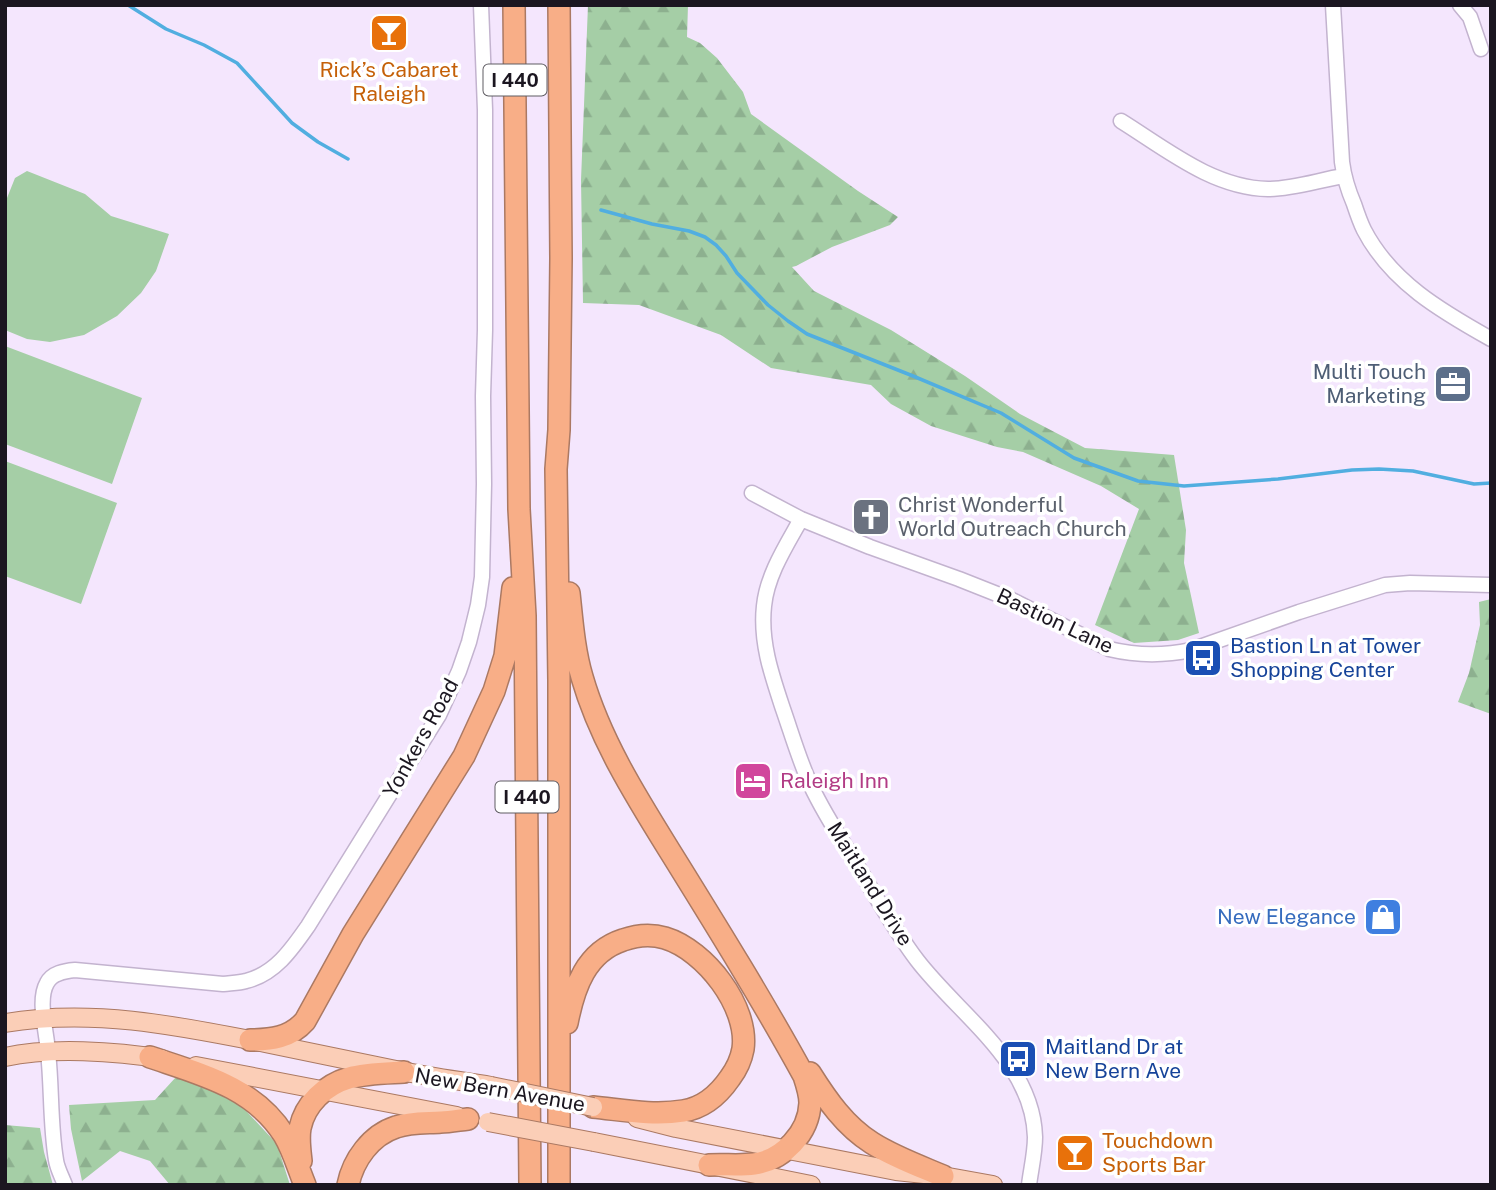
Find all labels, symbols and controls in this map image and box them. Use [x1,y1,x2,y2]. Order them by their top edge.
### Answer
bar icon: Rick’s Cabaret Raleigh [368,12,410,54]
place label: Rick’s Cabaret Raleigh [319,57,459,106]
road number: I 440 [484,64,546,96]
place label: Multi Touch Marketing [1313,359,1426,408]
office icon: Multi Touch Marketing [1432,363,1474,405]
place label: Christ Wonderful World Outreach Church [898,492,1127,541]
church icon: Christ Wonderful World Outreach Church [850,496,892,538]
street label: Bastion Lane [993,583,1118,658]
place label: Bastion Ln at Tower Shopping Center [1230,633,1421,682]
bus stop icon: Bastion Ln at Tower Shopping Center [1182,637,1224,679]
street label: Yonkers Road [378,674,464,802]
hotel icon: Raleigh Inn [732,760,774,802]
place label: Raleigh Inn [780,768,889,793]
road number: I 440 [496,782,558,812]
street label: Maitland Drive [822,817,918,950]
shop icon: New Elegance [1362,896,1404,938]
place label: New Elegance [1217,904,1356,929]
place label: Maitland Dr at New Bern Ave [1045,1034,1183,1083]
bus stop icon: Maitland Dr at New Bern Ave [997,1038,1039,1080]
street label: New Bern Avenue [413,1062,587,1117]
place label: Touchdown Sports Bar [1102,1128,1213,1177]
bar icon: Touchdown Sports Bar [1054,1132,1096,1174]

